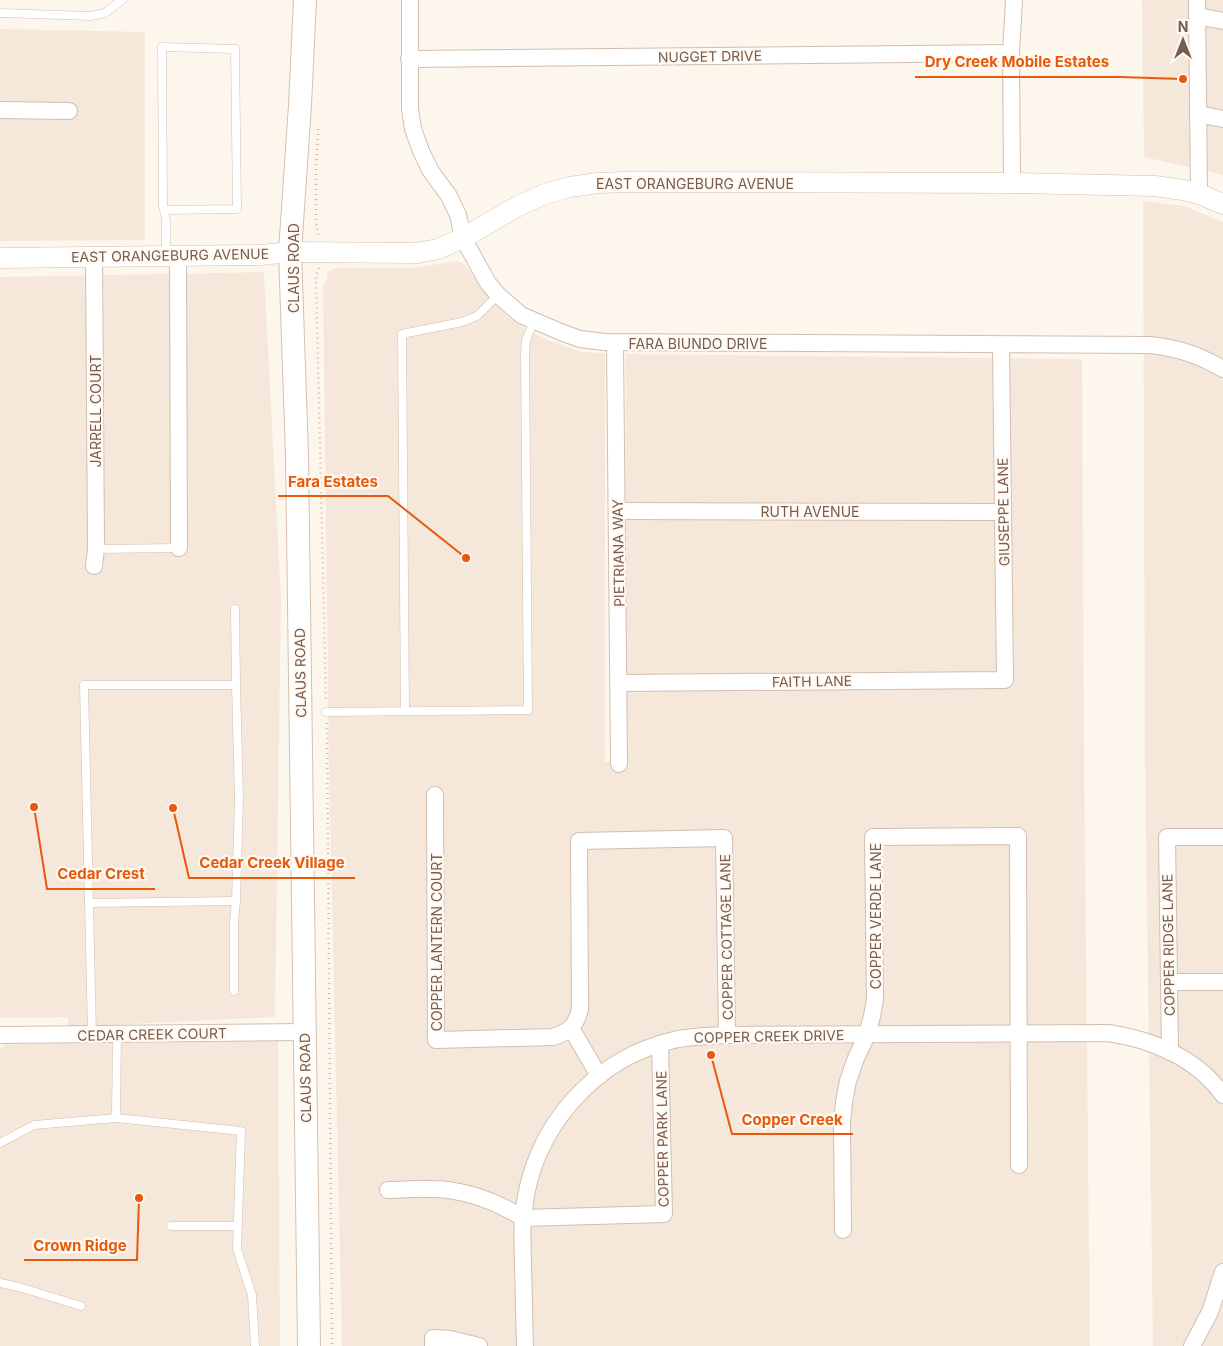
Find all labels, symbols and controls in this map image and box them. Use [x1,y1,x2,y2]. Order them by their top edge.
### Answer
north arrow [1158,15,1208,65]
text: N [1178,18,1188,35]
street label: NUGGET DRIVE [658,47,762,65]
callout: Dry Creek Mobile Estates [915,47,1120,77]
text: Dry Creek Mobile Estates [925,52,1109,71]
street label: EAST ORANGEBURG AVENUE [596,175,794,192]
street label: CLAUS ROAD [285,223,302,313]
street label: EAST ORANGEBURG AVENUE [71,245,269,265]
street label: FARA BIUNDO DRIVE [629,335,767,352]
street label: JARRELL COURT [87,355,104,467]
street label: GIUSEPPE LANE [994,457,1012,567]
callout: Fara Estates [278,466,388,496]
text: Fara Estates [288,472,378,491]
street label: PIETRIANA WAY [609,498,627,607]
street label: RUTH AVENUE [761,503,859,520]
street label: CLAUS ROAD [291,628,309,718]
street label: FAITH LANE [772,672,852,690]
street label: COPPER VERDE LANE [867,843,884,989]
callout: Cedar Creek Village [189,848,355,878]
text: Cedar Creek Village [199,853,345,872]
street label: COPPER LANTERN COURT [428,853,445,1031]
street label: COPPER COTTAGE LANE [716,854,736,1020]
callout: Cedar Crest [47,859,155,889]
text: Cedar Crest [57,864,145,883]
street label: COPPER RIDGE LANE [1158,874,1178,1016]
street label: CEDAR CREEK COURT [77,1024,227,1044]
street label: COPPER CREEK DRIVE [694,1026,844,1046]
street label: CLAUS ROAD [296,1033,314,1123]
street label: COPPER PARK LANE [652,1071,672,1207]
callout: Copper Creek [732,1104,853,1134]
text: Copper Creek [741,1110,843,1129]
callout: Crown Ridge [24,1230,137,1260]
text: Crown Ridge [33,1236,127,1255]

